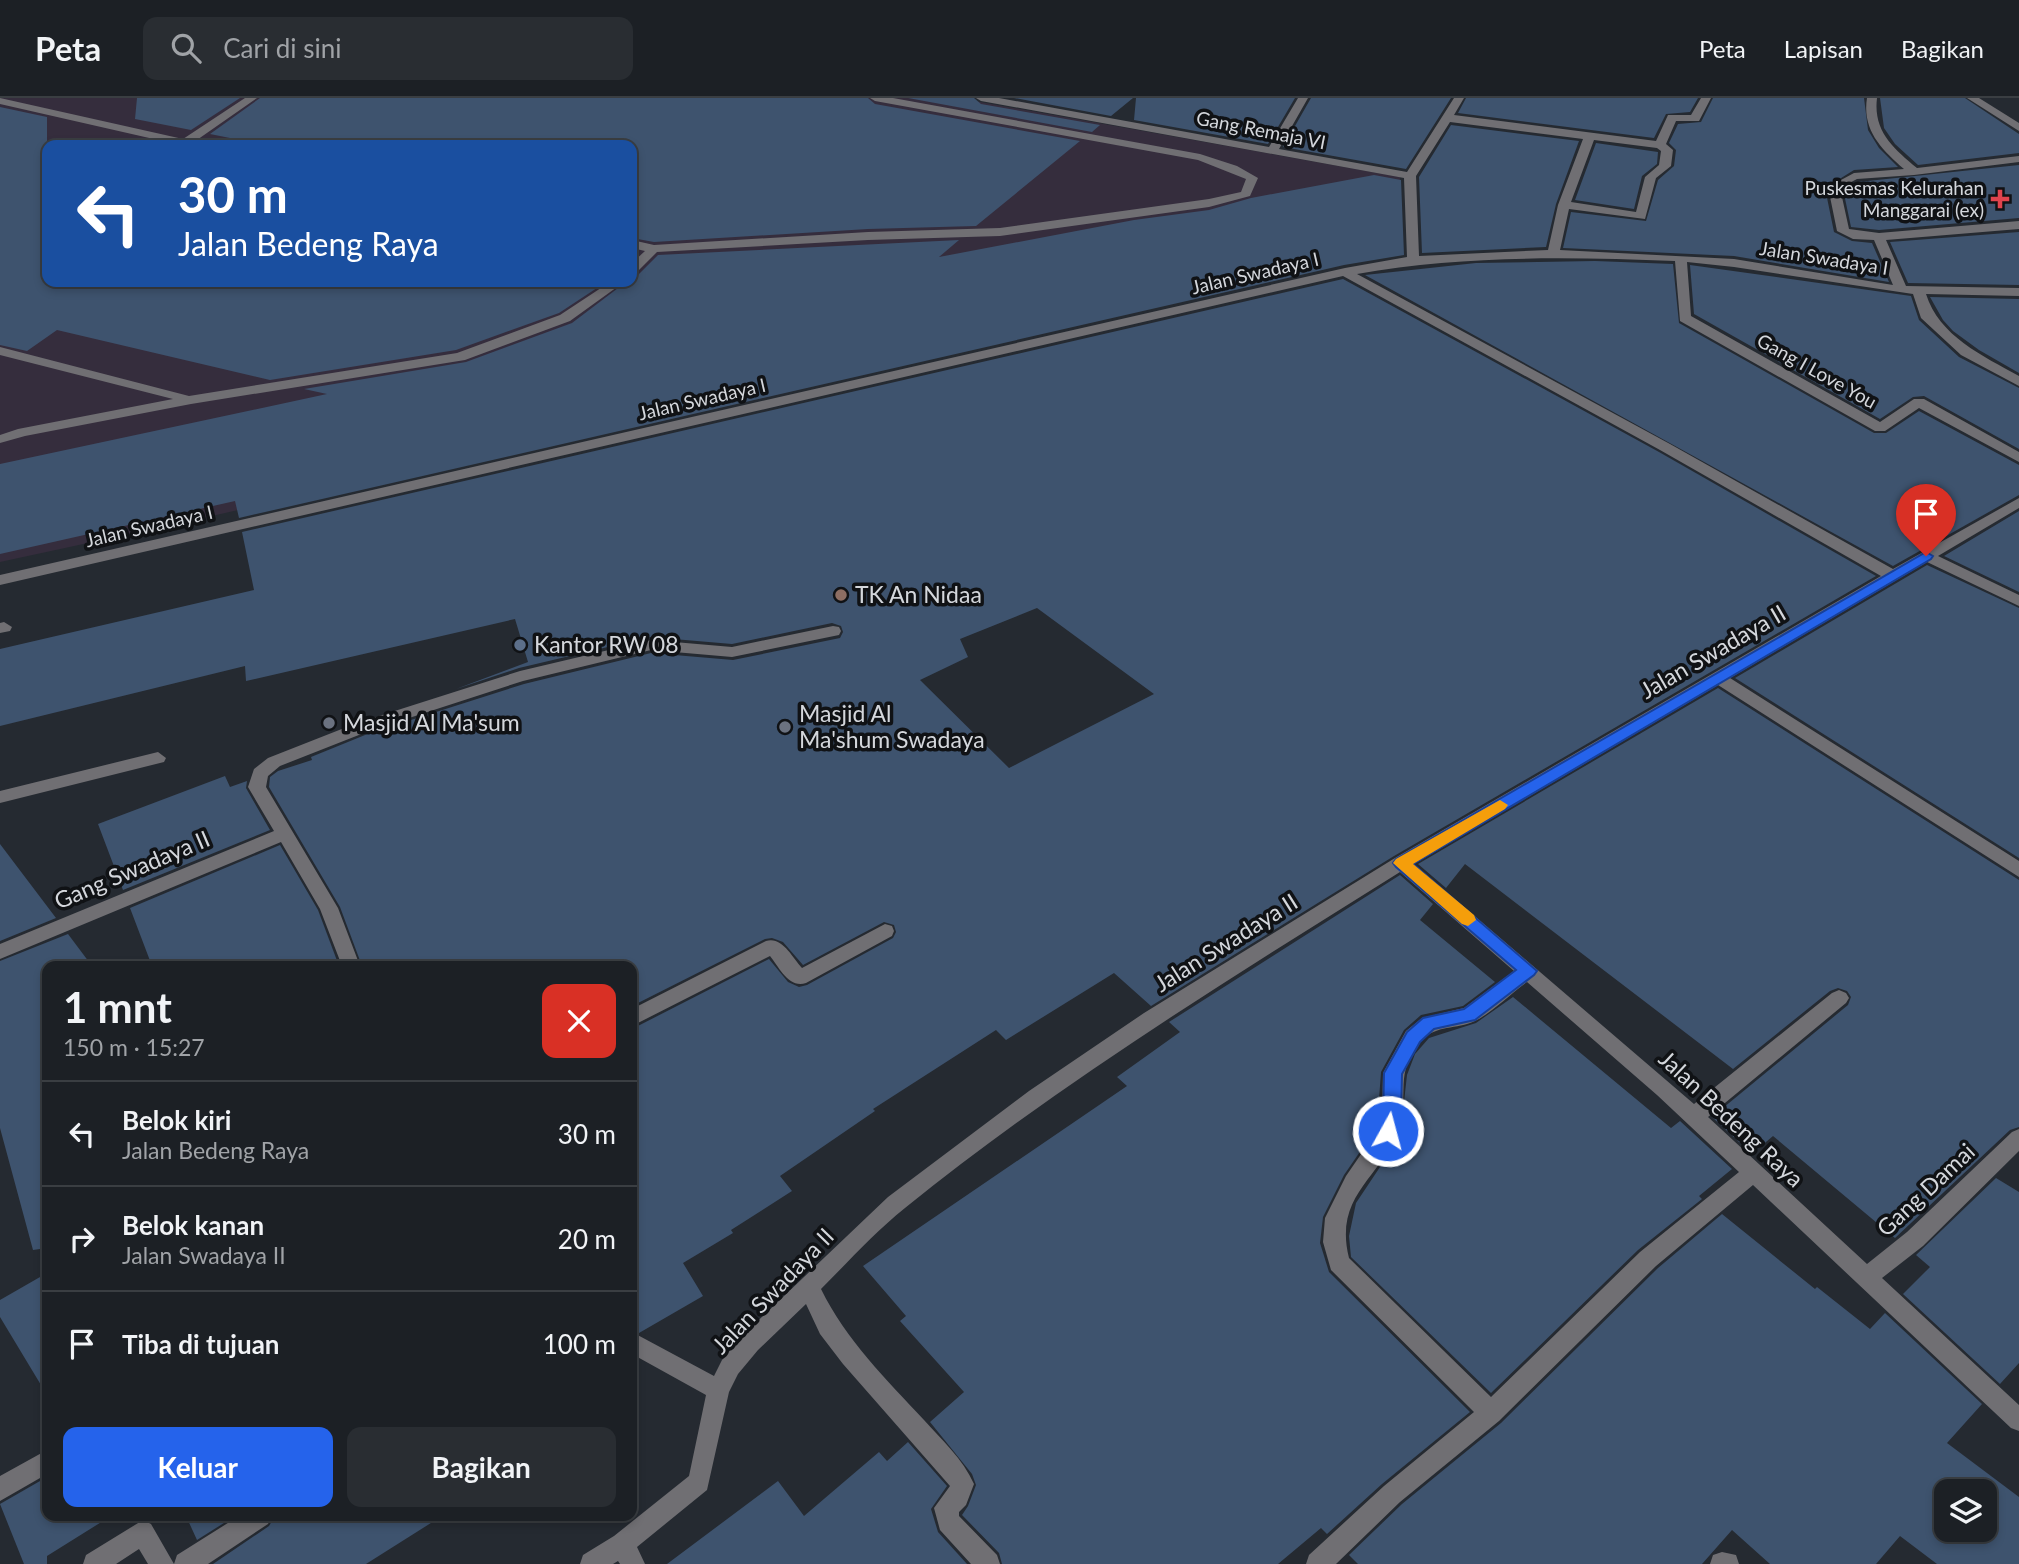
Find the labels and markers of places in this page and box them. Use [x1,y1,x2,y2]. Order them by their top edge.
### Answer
place label: Puskesmas Kelurahan Manggarai (ex) [1804,176,1984,221]
marker: Puskesmas Kelurahan Manggarai (ex) [1990,189,2010,209]
pin [1896,484,1956,556]
place label: TK An Nidaa [855,580,982,608]
marker: TK An Nidaa [833,587,849,603]
place label: Kantor RW 08 [534,630,679,658]
marker: Kantor RW 08 [512,637,528,653]
place label: Masjid Al Ma'shum Swadaya [799,699,985,753]
place label: Masjid Al Ma'sum [343,708,520,736]
marker: Masjid Al Ma'sum [321,715,337,731]
marker: Masjid Al Ma'shum Swadaya [777,719,793,735]

